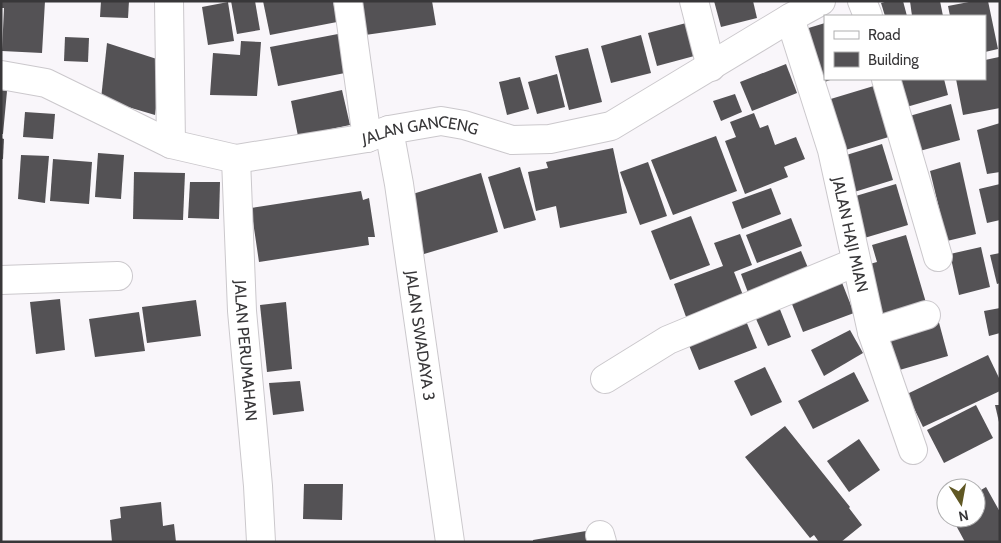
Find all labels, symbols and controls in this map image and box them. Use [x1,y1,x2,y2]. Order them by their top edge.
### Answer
legend [824,15,986,80]
text: Road [868,26,901,44]
text: Building [868,51,919,69]
street label: JALAN GANCENG [360,111,481,148]
street label: JALAN HAJI MIAN [828,174,872,294]
street label: JALAN SWADAYA 3 [402,268,439,402]
street label: JALAN PERUMAHAN [231,279,262,422]
north arrow [936,478,986,528]
text: N [957,506,970,526]

